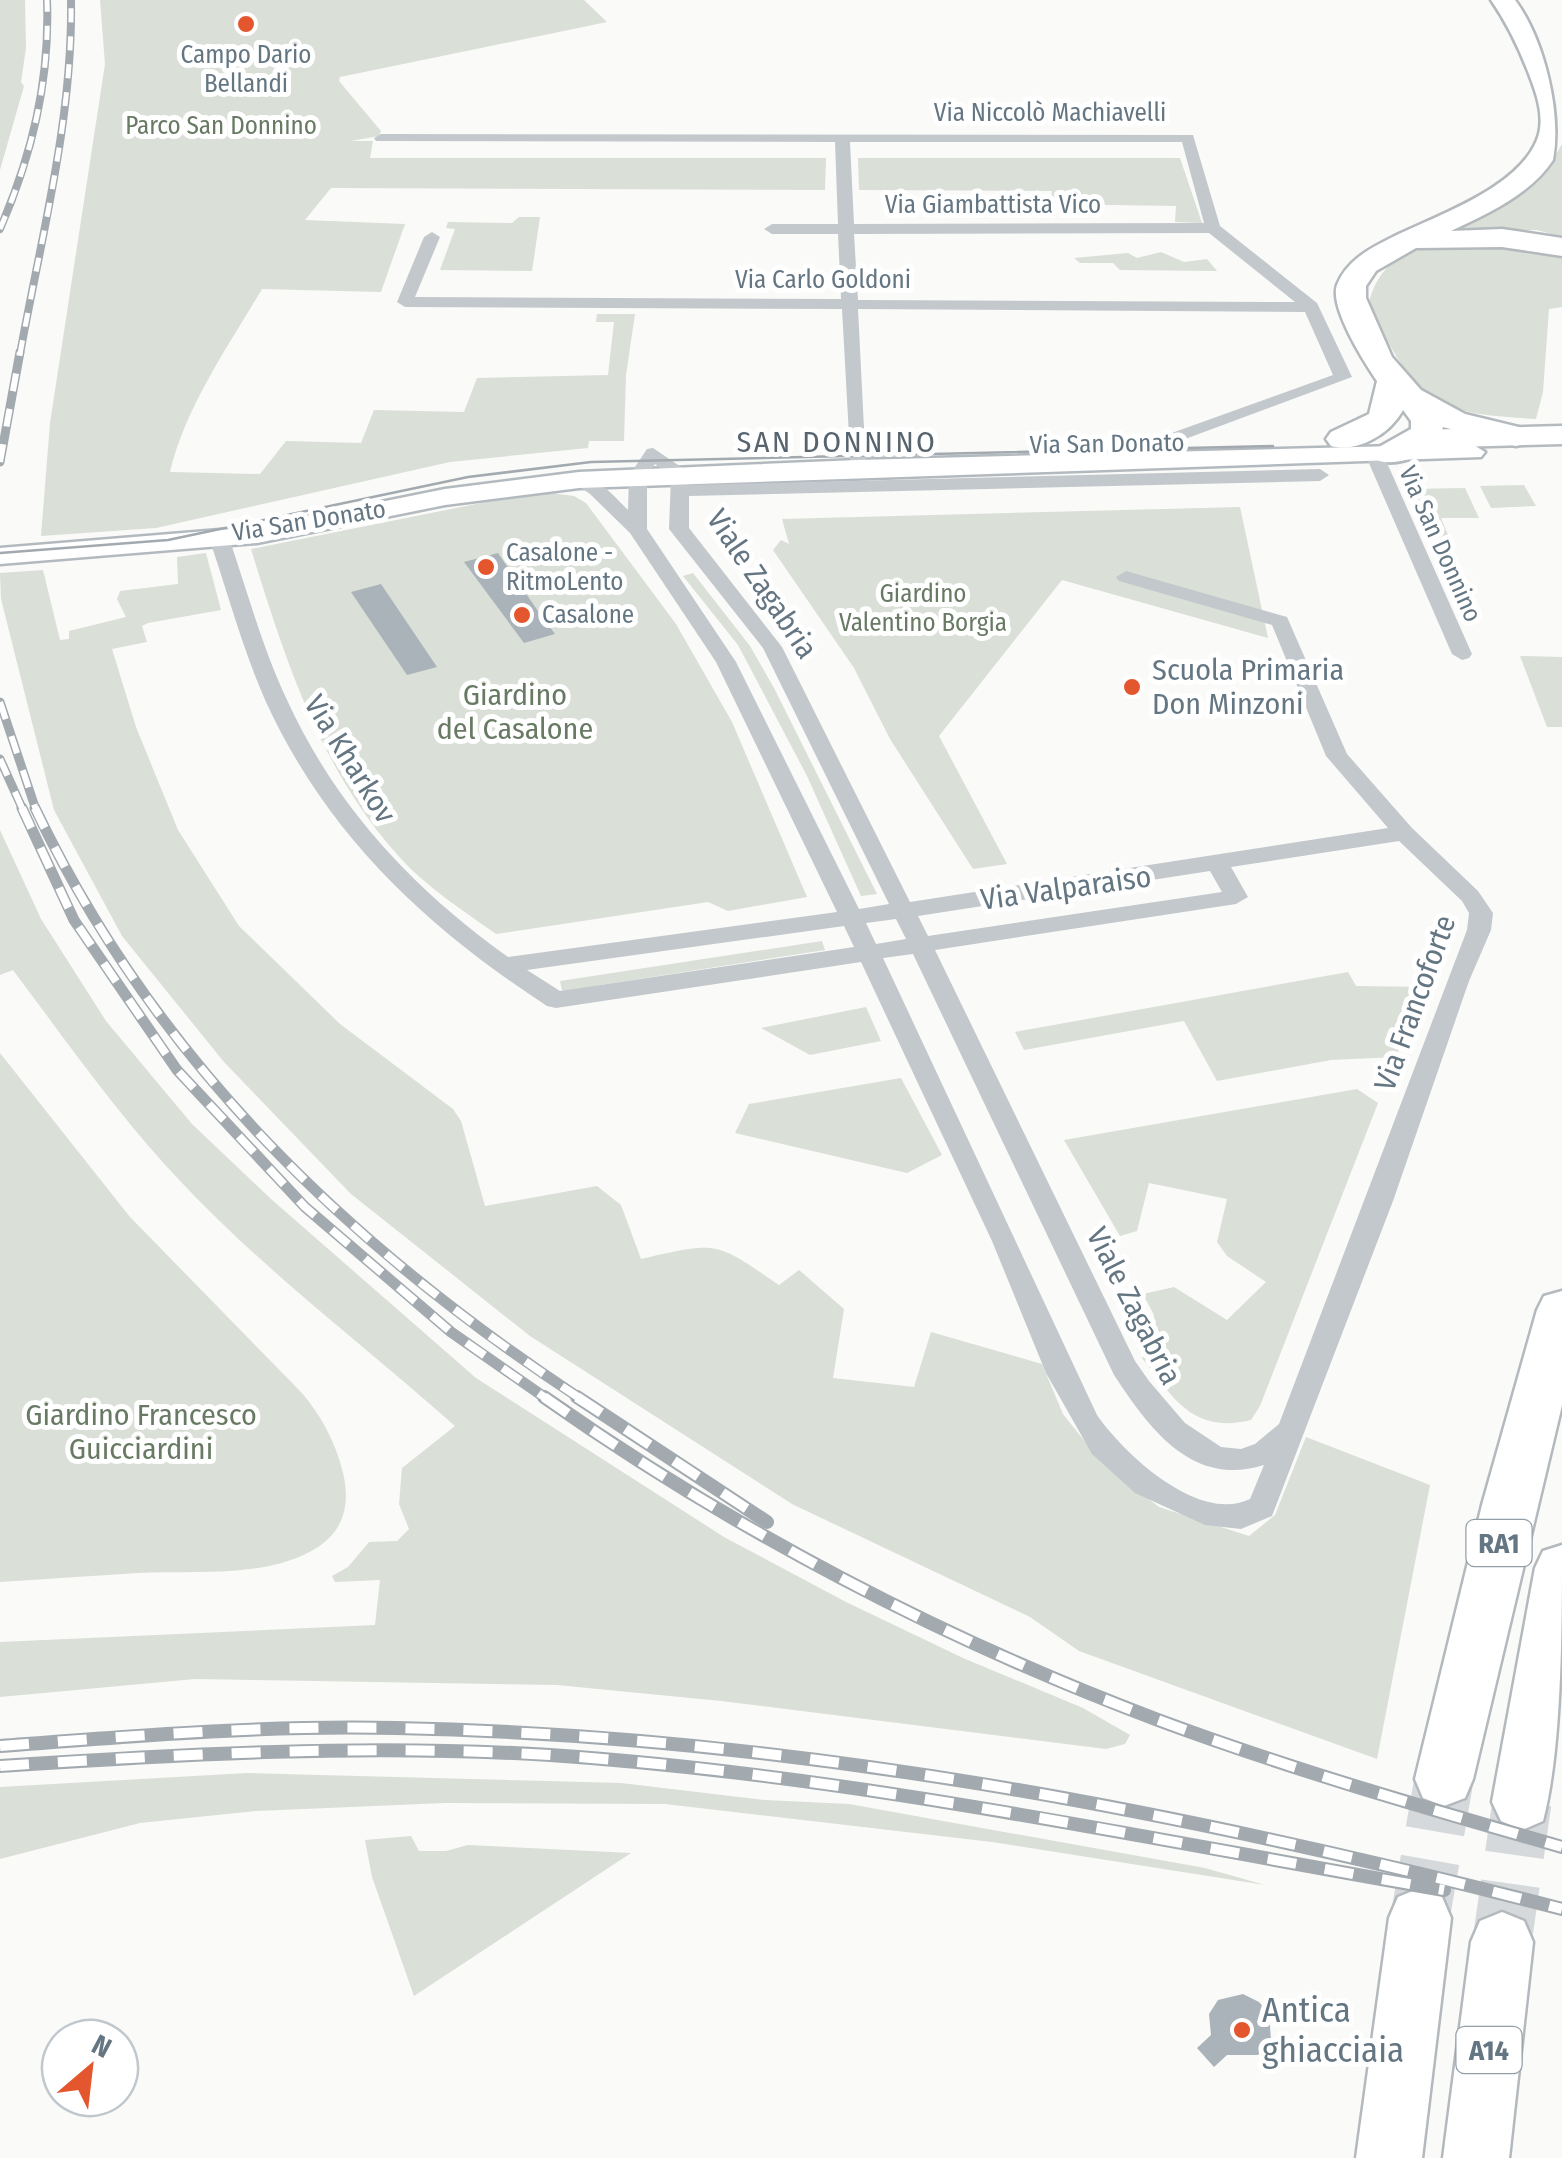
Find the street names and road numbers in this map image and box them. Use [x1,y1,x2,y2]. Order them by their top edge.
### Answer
street label: Via Niccolò Machiavelli [934,98,1166,128]
street label: Via Giambattista Vico [885,190,1101,220]
street label: Via Carlo Goldoni [735,265,911,295]
street label: Via San Donato [1029,428,1185,460]
street label: Via San Donnino [1392,461,1488,627]
street label: Via San Donato [230,494,388,548]
street label: Viale Zagabria [699,503,825,665]
street label: Via Kharkov [297,688,404,830]
street label: Via Valparaiso [978,858,1154,918]
street label: Via Francoforte [1367,910,1463,1096]
street label: Viale Zagabria [1079,1221,1189,1391]
road number: RA1 [1466,1520,1532,1566]
road number: A14 [1456,2027,1522,2073]

